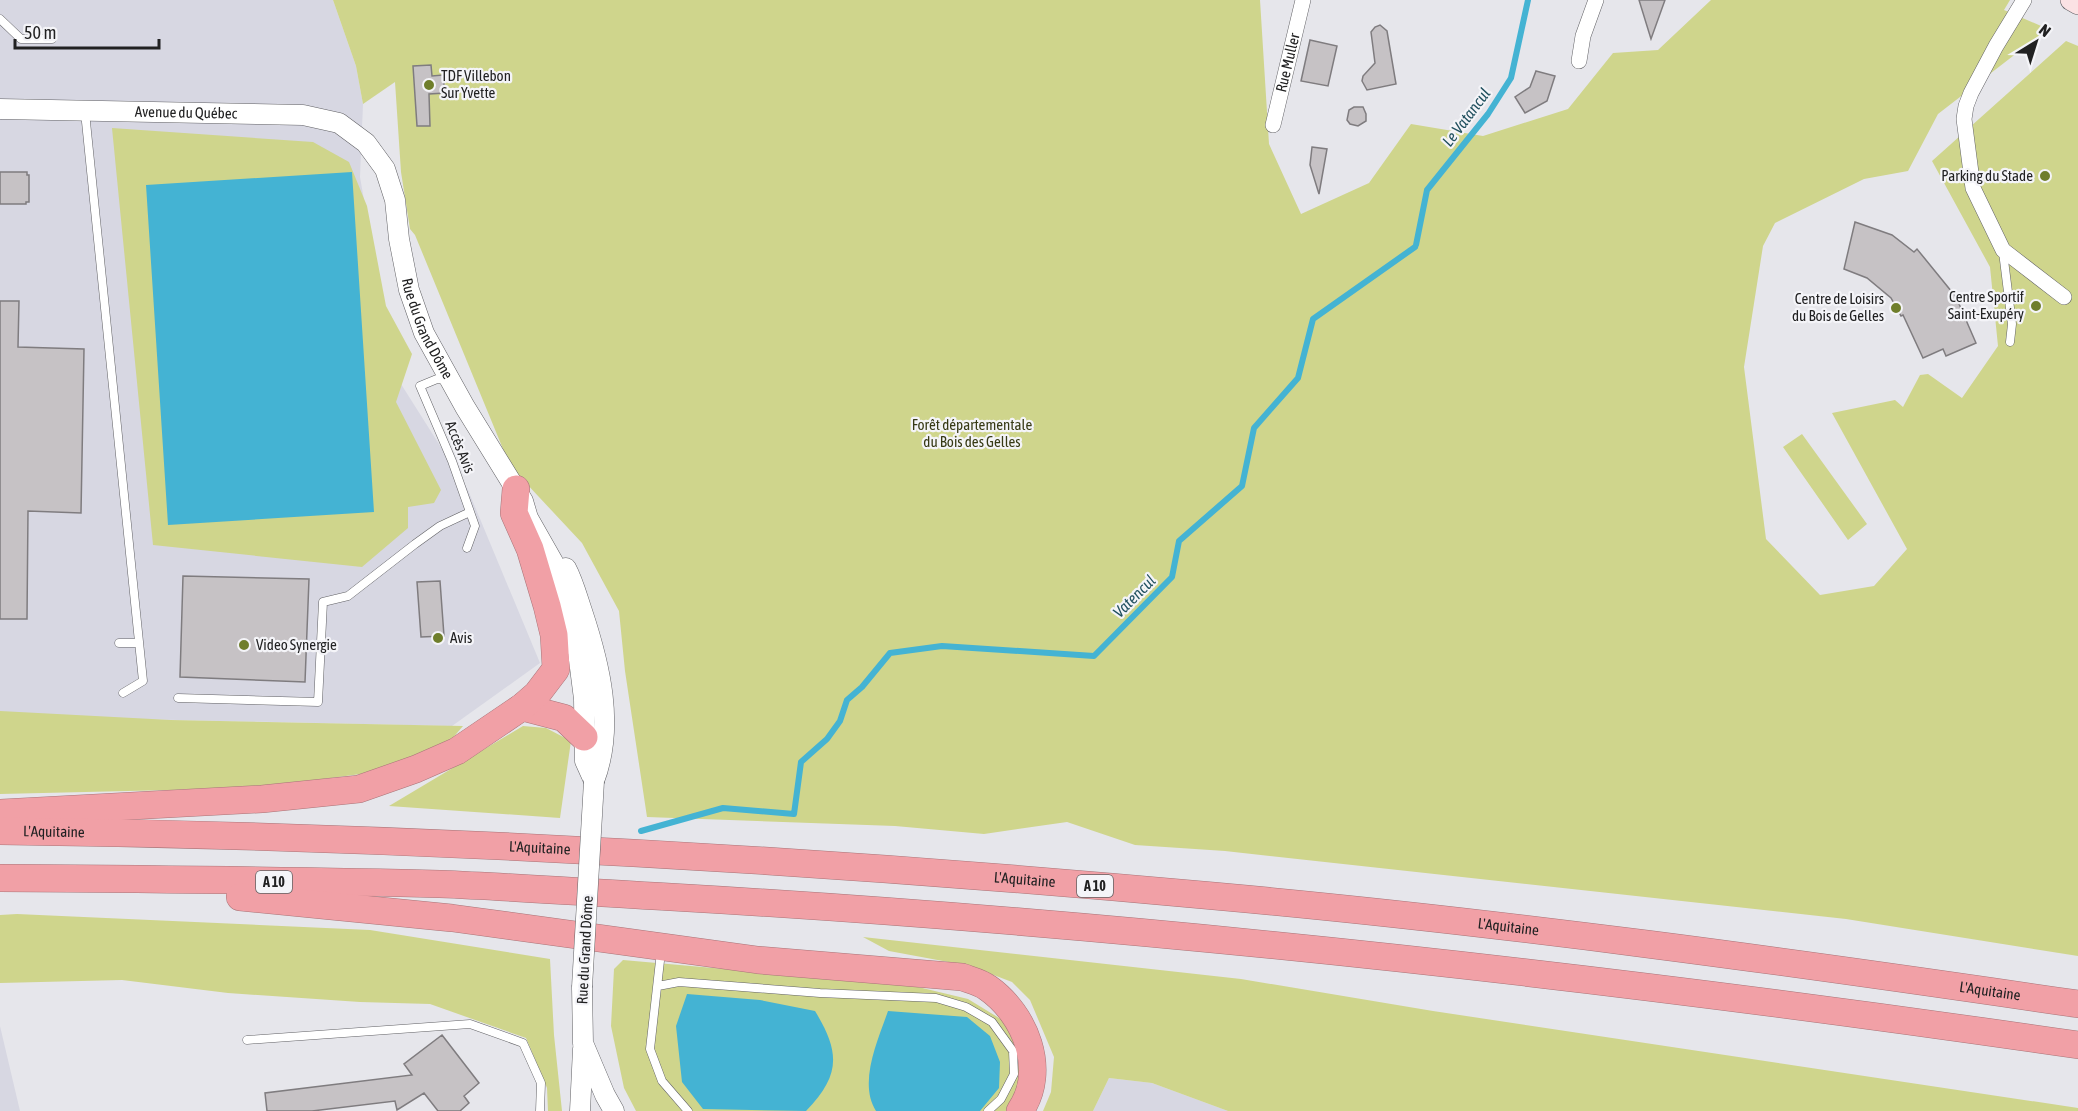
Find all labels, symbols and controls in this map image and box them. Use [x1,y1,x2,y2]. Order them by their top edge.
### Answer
scale bar [15,12,159,50]
north arrow [2006,12,2066,72]
text: N [2036,20,2055,40]
text: 50 m [24,22,56,43]
street label: Rue Muller [1272,31,1303,94]
place label: TDF Villebon Sur Yvette [441,67,511,101]
marker: TDF Villebon Sur Yvette [422,78,436,92]
water label: Le Vatancul [1438,84,1494,150]
street label: Avenue du Québec [135,103,238,122]
place label: Parking du Stade [1941,167,2033,184]
marker: Parking du Stade [2038,169,2052,183]
street label: Rue du Grand Dôme [399,277,457,382]
place label: Centre Sportif Saint-Exupéry [1948,288,2024,322]
place label: Centre de Loisirs du Bois de Gelles [1792,290,1884,324]
marker: Centre Sportif Saint-Exupéry [2029,299,2043,313]
marker: Centre de Loisirs du Bois de Gelles [1889,301,1903,315]
park label: Forêt départementale du Bois des Gelles [912,416,1032,450]
street label: Accès Avis [442,418,479,475]
water label: Vatencul [1109,571,1159,621]
place label: Avis [450,629,472,646]
marker: Avis [431,631,445,645]
place label: Video Synergie [256,636,337,653]
marker: Video Synergie [237,638,251,652]
street label: L'Aquitaine [23,822,85,840]
street label: L'Aquitaine [509,837,571,858]
street label: L'Aquitaine [993,868,1056,890]
road number: A 10 [256,871,292,893]
road number: A 10 [1077,875,1113,897]
street label: Rue du Grand Dôme [573,895,596,1005]
street label: L'Aquitaine [1477,914,1540,939]
street label: L'Aquitaine [1958,978,2022,1004]

